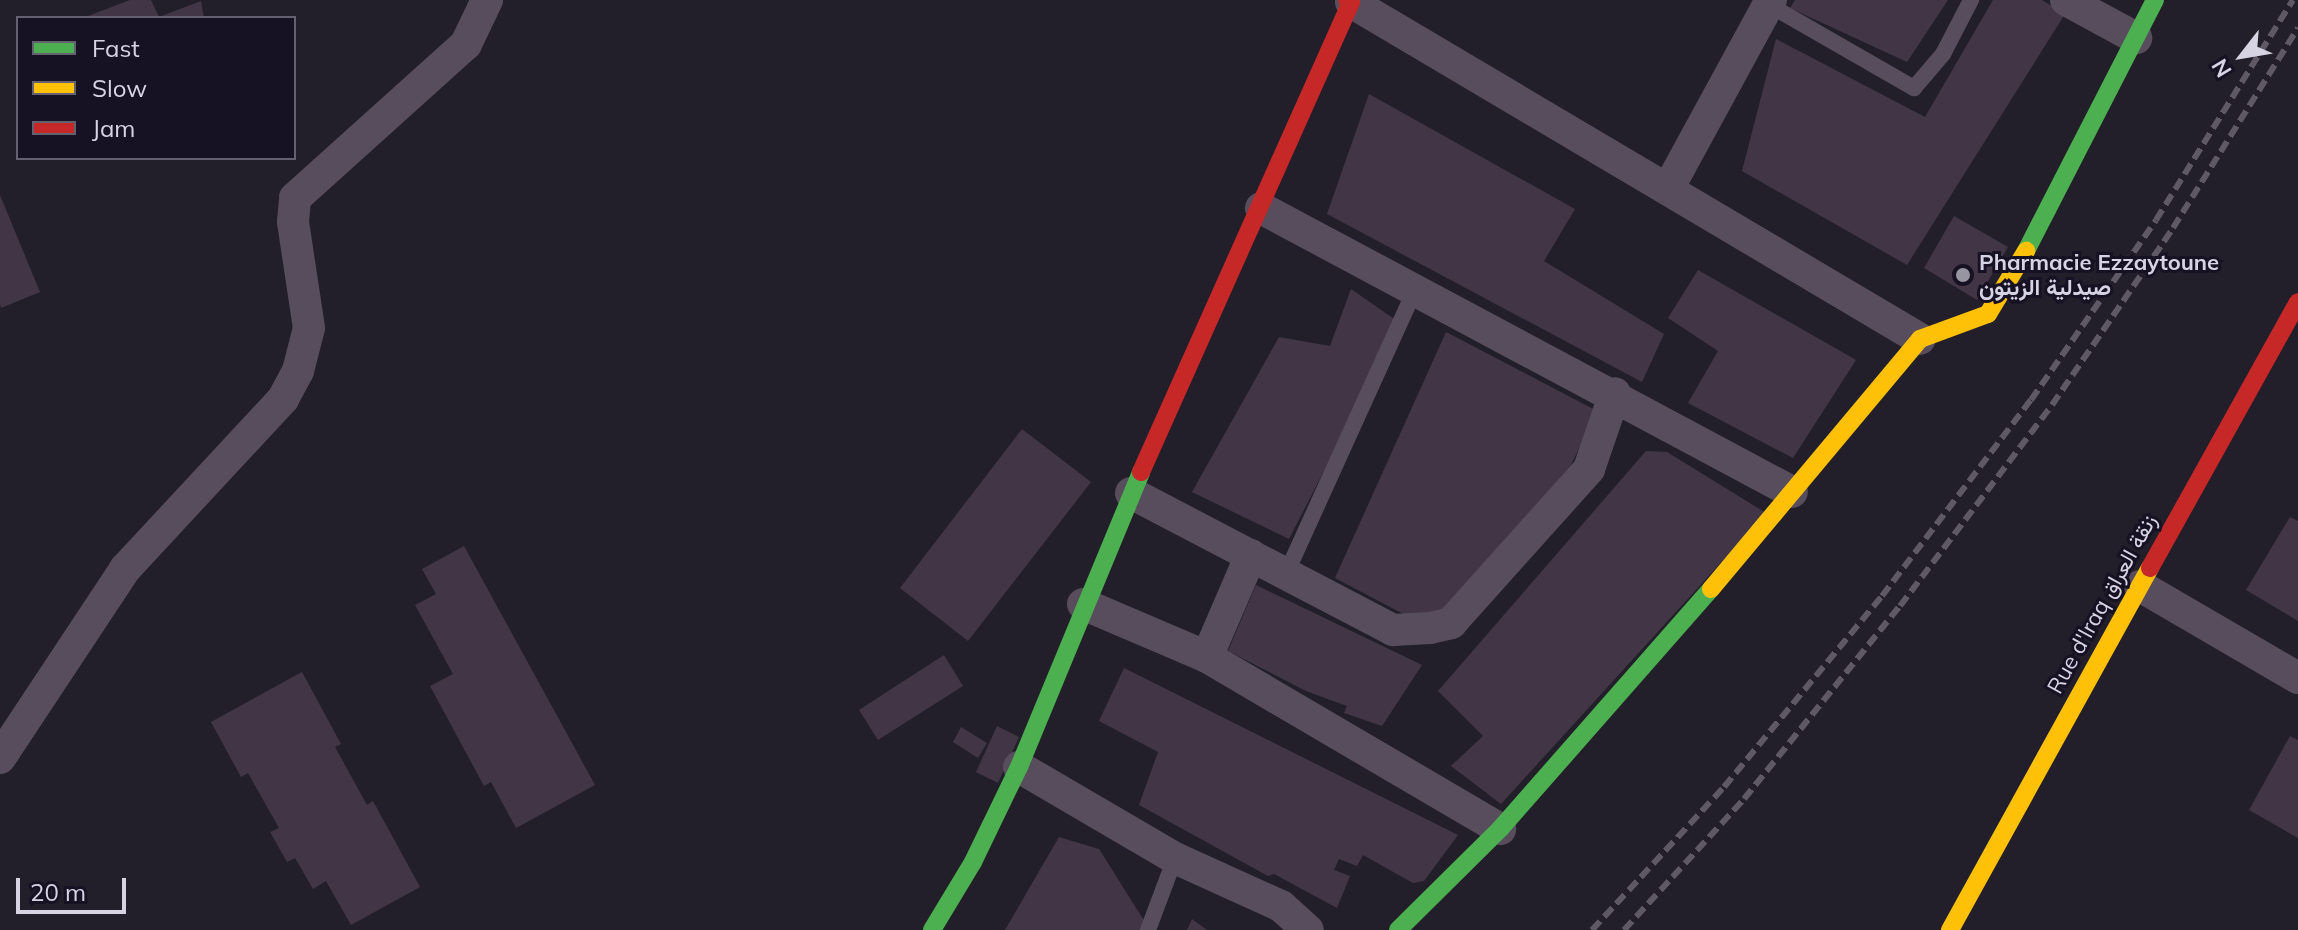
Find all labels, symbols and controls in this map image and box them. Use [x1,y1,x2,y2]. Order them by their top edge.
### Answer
legend [16,16,296,160]
north arrow [2202,16,2282,96]
text: Fast [92,33,140,63]
text: N [2205,54,2238,83]
text: Slow [92,73,147,103]
text: Jam [92,113,135,143]
place label: Pharmacie Ezzaytoune صيدلية الزيتون [1979,249,2219,300]
marker: Pharmacie Ezzaytoune صيدلية الزيتون [1954,266,1972,284]
street label: Rue d'Iraq زنقة العراق [2042,510,2162,698]
scale bar [20,862,130,912]
text: 20 m [30,877,86,907]

